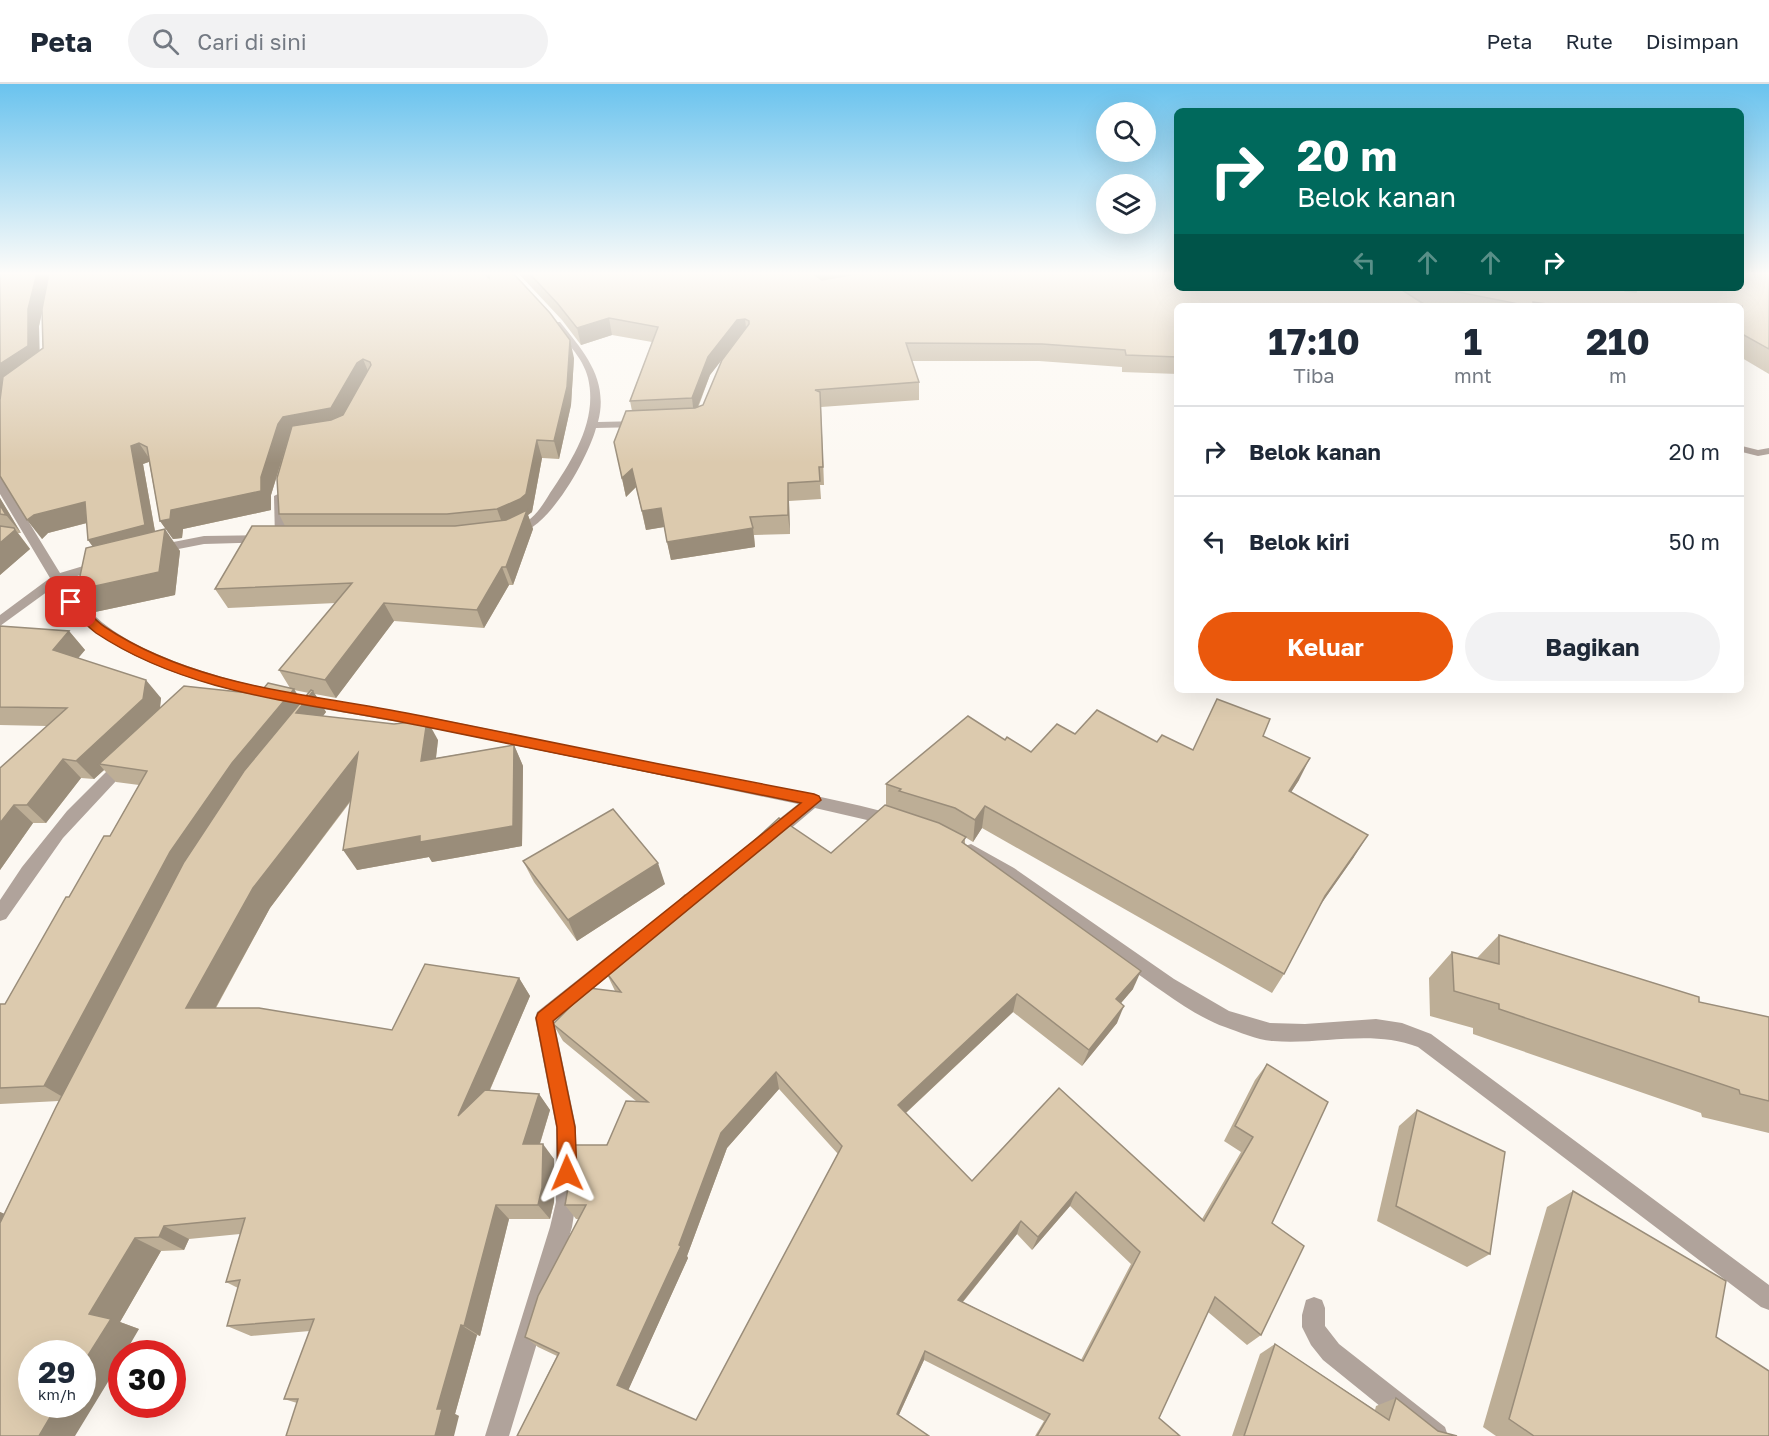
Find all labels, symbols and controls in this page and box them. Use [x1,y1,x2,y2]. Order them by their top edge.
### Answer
search box [128,14,548,68]
text: Peta [30,25,92,58]
icon: search [149,25,182,58]
text: Cari di sini [197,28,307,55]
text: Peta [1486,28,1532,54]
text: Rute [1565,28,1613,54]
text: Disimpan [1646,28,1739,54]
map controls [1096,102,1156,234]
button: search [1096,102,1156,162]
text: 20 m [1297,130,1397,180]
icon: right [1198,132,1276,210]
button: layers [1096,174,1156,234]
text: Belok kanan [1297,181,1456,213]
icon: left [1348,246,1381,279]
icon: ahead [1411,246,1444,279]
icon: ahead [1474,246,1507,279]
icon: right [1537,246,1570,279]
text: 17:10 [1268,320,1360,363]
text: 1 [1464,320,1482,363]
text: 210 [1586,320,1650,363]
text: Tiba [1293,363,1335,387]
text: mnt [1454,363,1492,387]
text: m [1609,363,1627,387]
icon: right [1198,435,1231,468]
text: Belok kanan [1249,438,1381,465]
text: 20 m [1669,438,1720,465]
icon: left [1198,525,1231,558]
text: Belok kiri [1249,528,1350,555]
text: 50 m [1669,528,1720,555]
pin [45,576,96,627]
icon: arrive [54,585,87,618]
button: Keluar [1198,612,1453,681]
button: Bagikan [1465,612,1720,681]
position arrow [535,1141,599,1205]
speed limit sign: 30 [108,1340,186,1418]
text: 29 [38,1354,76,1390]
text: km/h [38,1385,76,1403]

